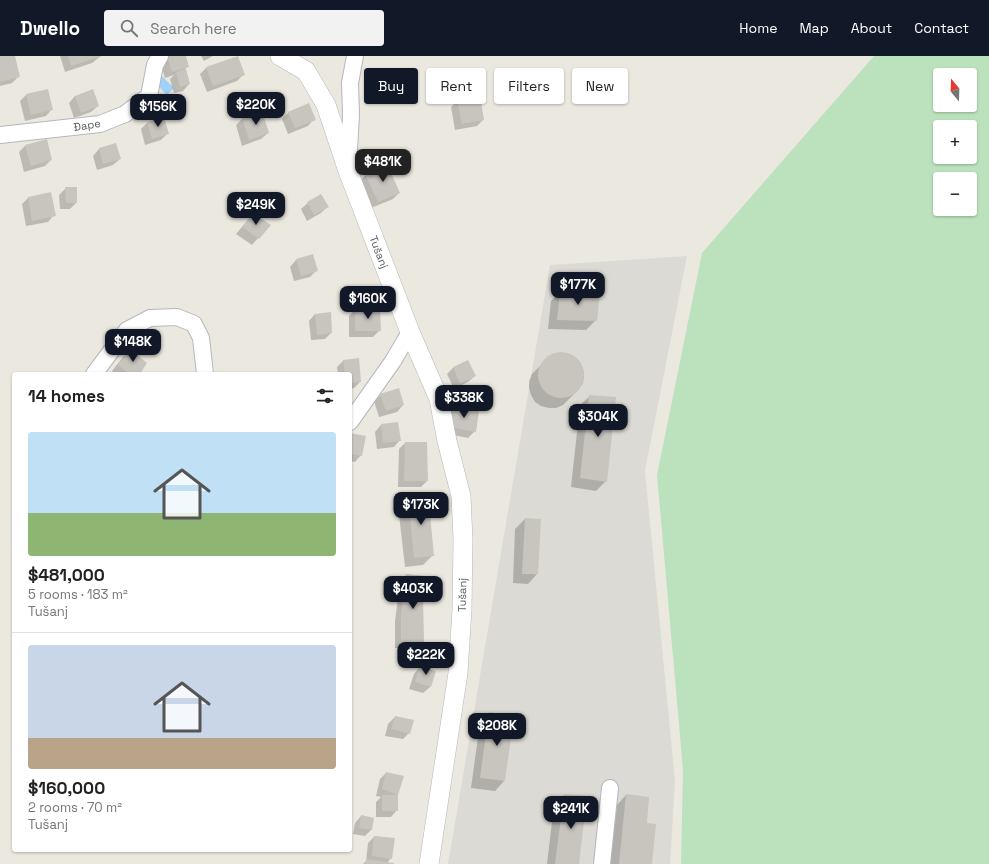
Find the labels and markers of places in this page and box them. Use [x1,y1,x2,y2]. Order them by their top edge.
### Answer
pin: $220K [228,92,284,126]
pin: $156K [130,94,186,128]
pin: $481K [355,149,411,183]
pin: $249K [228,192,284,226]
pin: $177K [550,272,606,306]
pin: $160K [340,286,396,320]
pin: $148K [105,329,161,363]
pin: $338K [436,385,492,419]
pin: $304K [570,404,626,438]
pin: $173K [393,492,449,526]
pin: $403K [385,576,441,610]
pin: $222K [398,642,454,676]
pin: $208K [469,713,525,747]
pin: $241K [543,796,599,830]

